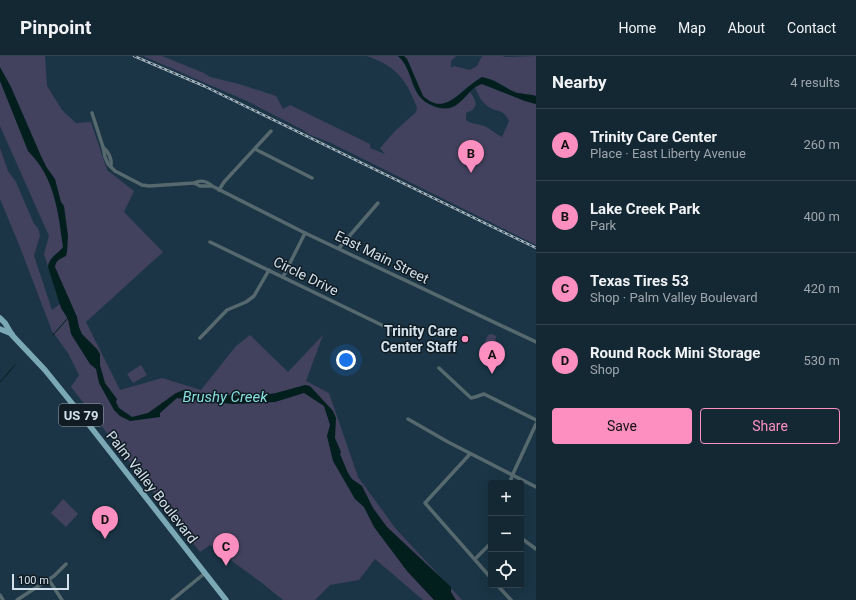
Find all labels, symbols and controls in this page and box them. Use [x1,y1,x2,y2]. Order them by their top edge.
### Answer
text: Pinpoint [20,16,91,39]
text: Home [618,20,656,36]
text: Map [678,20,706,36]
text: About [728,20,765,36]
text: Contact [787,20,836,36]
text: Nearby [552,72,607,92]
text: 4 results [790,75,840,90]
text: Trinity Care Center [590,128,717,146]
text: A [561,137,569,152]
text: 260 m [803,137,840,152]
pin: B [458,140,484,173]
text: Place · East Liberty Avenue [590,146,746,161]
text: Lake Creek Park [590,200,700,218]
text: B [561,209,569,224]
text: 400 m [803,209,840,224]
text: Park [590,218,616,233]
street label: East Main Street [333,227,432,287]
street label: Circle Drive [271,253,341,299]
text: Texas Tires 53 [590,272,689,290]
text: C [561,281,569,296]
text: 420 m [803,281,840,296]
text: Shop · Palm Valley Boulevard [590,290,758,305]
place label: Trinity Care Center Staff [381,323,458,355]
marker: Trinity Care Center Staff [460,334,470,344]
pin: A [479,341,505,374]
text: Round Rock Mini Storage [590,344,760,362]
your location [336,350,356,370]
text: D [561,353,569,368]
text: 530 m [803,353,840,368]
text: Shop [590,362,620,377]
water label: Brushy Creek [182,388,268,406]
road number: US 79 [59,404,103,426]
button: Save [552,408,692,444]
button: Share [700,408,840,444]
street label: Palm Valley Boulevard [103,428,201,546]
map controls [488,480,524,588]
button: + [488,480,524,516]
pin: D [92,506,118,539]
button: − [488,516,524,552]
pin: C [213,533,239,566]
button: locate [488,552,524,588]
scale bar [12,572,69,591]
text: 100 m [18,574,49,587]

